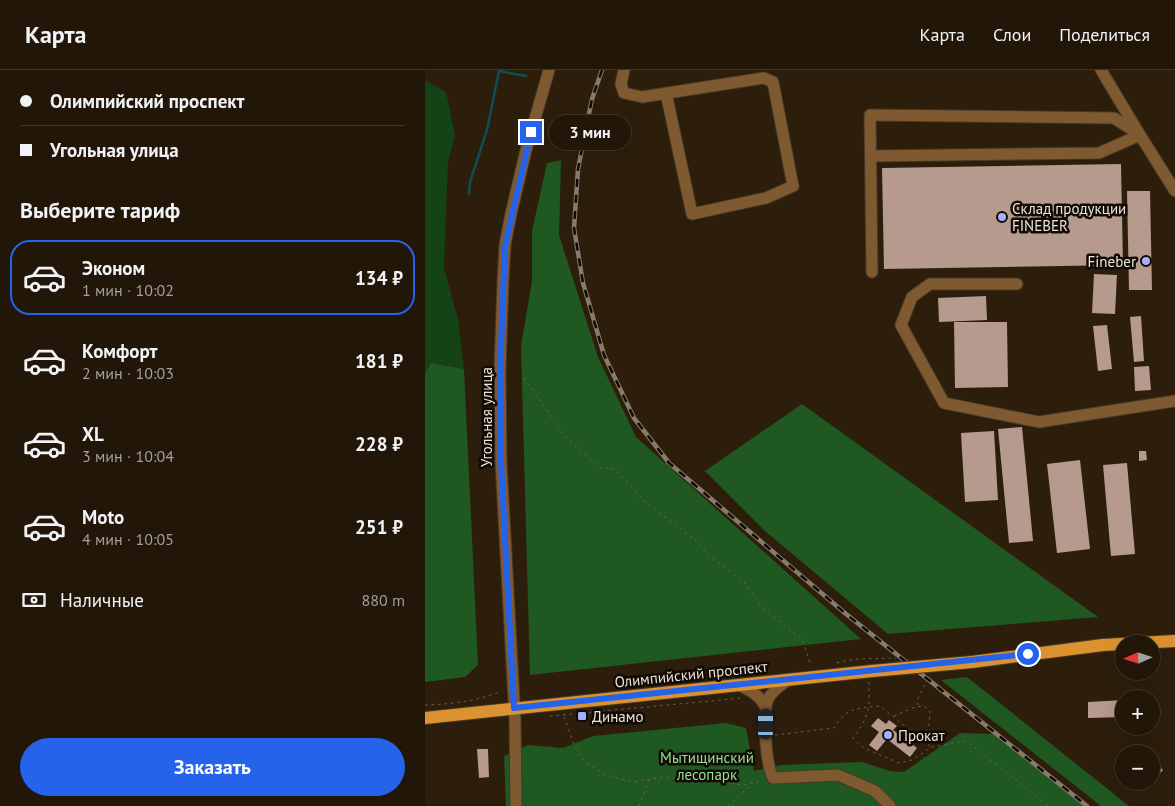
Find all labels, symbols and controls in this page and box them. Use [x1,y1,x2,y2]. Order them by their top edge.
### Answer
text: Карта [25,19,87,50]
text: Карта [920,23,965,46]
text: Слои [993,23,1031,46]
text: Поделиться [1059,23,1150,46]
text: Олимпийский проспект [50,89,245,113]
callout: 3 мин [549,114,631,150]
route end [520,121,542,143]
text: 3 мин [569,122,611,142]
text: Угольная улица [50,138,179,162]
text: Выберите тариф [20,196,180,224]
place label: Склад продукции FINEBER [1012,199,1126,235]
marker: Склад продукции FINEBER [996,211,1008,223]
place label: Fineber [1088,252,1136,271]
icon: car [22,255,67,300]
marker: Fineber [1140,255,1152,267]
text: Эконом [82,256,145,280]
text: 134 ₽ [355,266,403,290]
text: 1 мин · 10:02 [82,280,174,300]
icon: car [22,338,67,383]
text: Комфорт [82,339,158,363]
text: 181 ₽ [355,349,403,373]
text: 2 мин · 10:03 [82,363,174,383]
street label: Угольная улица [477,367,496,467]
icon: car [22,421,67,466]
text: XL [82,422,104,446]
text: 228 ₽ [355,432,403,456]
text: 3 мин · 10:04 [82,446,174,466]
icon: car [22,504,67,549]
text: Moto [82,505,124,529]
text: 251 ₽ [355,515,403,539]
text: 4 мин · 10:05 [82,529,174,549]
icon: cash [20,586,48,614]
text: Наличные [60,588,144,612]
text: 880 m [362,590,405,610]
north arrow [1115,635,1160,680]
map controls [1115,635,1160,790]
route start [1017,643,1039,665]
street label: Олимпийский проспект [614,657,768,691]
button: + [1115,690,1160,735]
place label: Динамо [592,707,643,726]
car [758,709,773,739]
marker: Динамо [576,710,588,722]
place label: Прокат [898,726,945,745]
marker: Прокат [882,729,894,741]
button: Заказать [20,738,405,796]
button: − [1115,745,1160,790]
park label: Мытищинский лесопарк [660,748,754,784]

